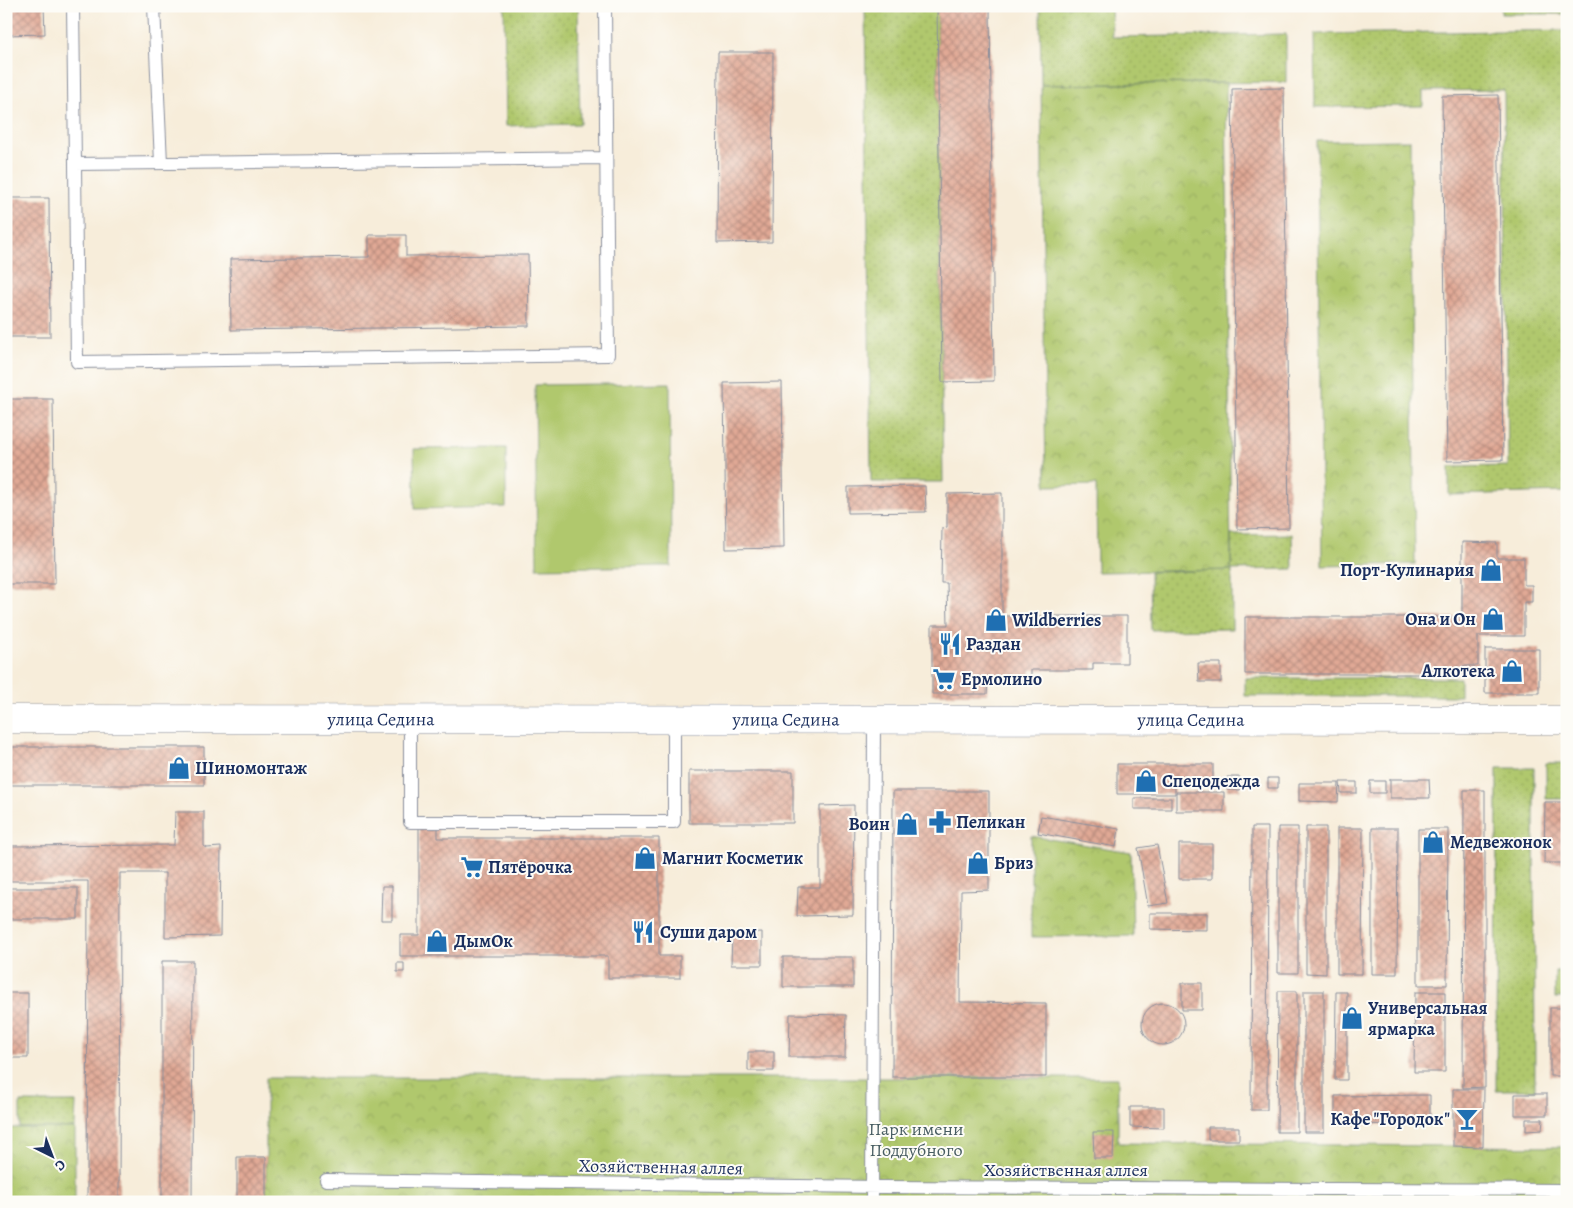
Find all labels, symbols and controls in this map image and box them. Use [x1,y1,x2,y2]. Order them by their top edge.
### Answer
shop icon: Порт-Кулинария [1478,557,1504,583]
place label: Порт-Кулинария [1340,558,1474,582]
shop icon: Она и Он [1480,606,1506,632]
shop icon: Wildberries [983,607,1009,633]
place label: Она и Он [1405,607,1476,631]
place label: Wildberries [1011,608,1101,632]
restaurant icon: Раздан [937,631,963,657]
place label: Раздан [966,632,1021,656]
shop icon: Алкотека [1499,658,1525,684]
place label: Алкотека [1420,659,1495,683]
supermarket icon: Ермолино [931,666,957,692]
place label: Ермолино [961,667,1042,691]
street label: улица Седина [327,707,435,731]
street label: улица Седина [732,707,840,732]
street label: улица Седина [1137,708,1245,732]
shop icon: Шиномонтаж [166,755,192,781]
place label: Шиномонтаж [195,756,307,780]
shop icon: Спецодежда [1133,768,1159,794]
place label: Спецодежда [1162,769,1261,793]
pharmacy icon: Пеликан [927,809,953,835]
place label: Пеликан [956,810,1026,834]
shop icon: Воин [894,811,920,837]
place label: Воин [848,812,890,836]
shop icon: Медвежонок [1420,829,1446,855]
place label: Медвежонок [1450,830,1552,854]
shop icon: Магнит Косметик [632,845,658,871]
place label: Магнит Косметик [662,846,804,870]
shop icon: Бриз [965,850,991,876]
place label: Бриз [994,851,1034,875]
supermarket icon: Пятёрочка [459,854,485,880]
place label: Пятёрочка [488,855,573,879]
restaurant icon: Суши даром [630,919,656,945]
place label: Суши даром [660,920,757,944]
shop icon: ДымОк [424,928,450,954]
place label: ДымОк [454,929,513,953]
place label: Универсальная ярмарка [1368,996,1488,1041]
shop icon: Универсальная ярмарка [1339,1005,1365,1031]
bar icon: Кафе "Городок" [1454,1106,1480,1132]
place label: Кафе "Городок" [1330,1107,1450,1131]
park label: Парк имени Поддубного [869,1117,963,1162]
north arrow [28,1130,78,1180]
street label: Хозяйственная аллея [579,1154,743,1180]
text: С [51,1155,70,1175]
street label: Хозяйственная аллея [984,1158,1148,1182]

